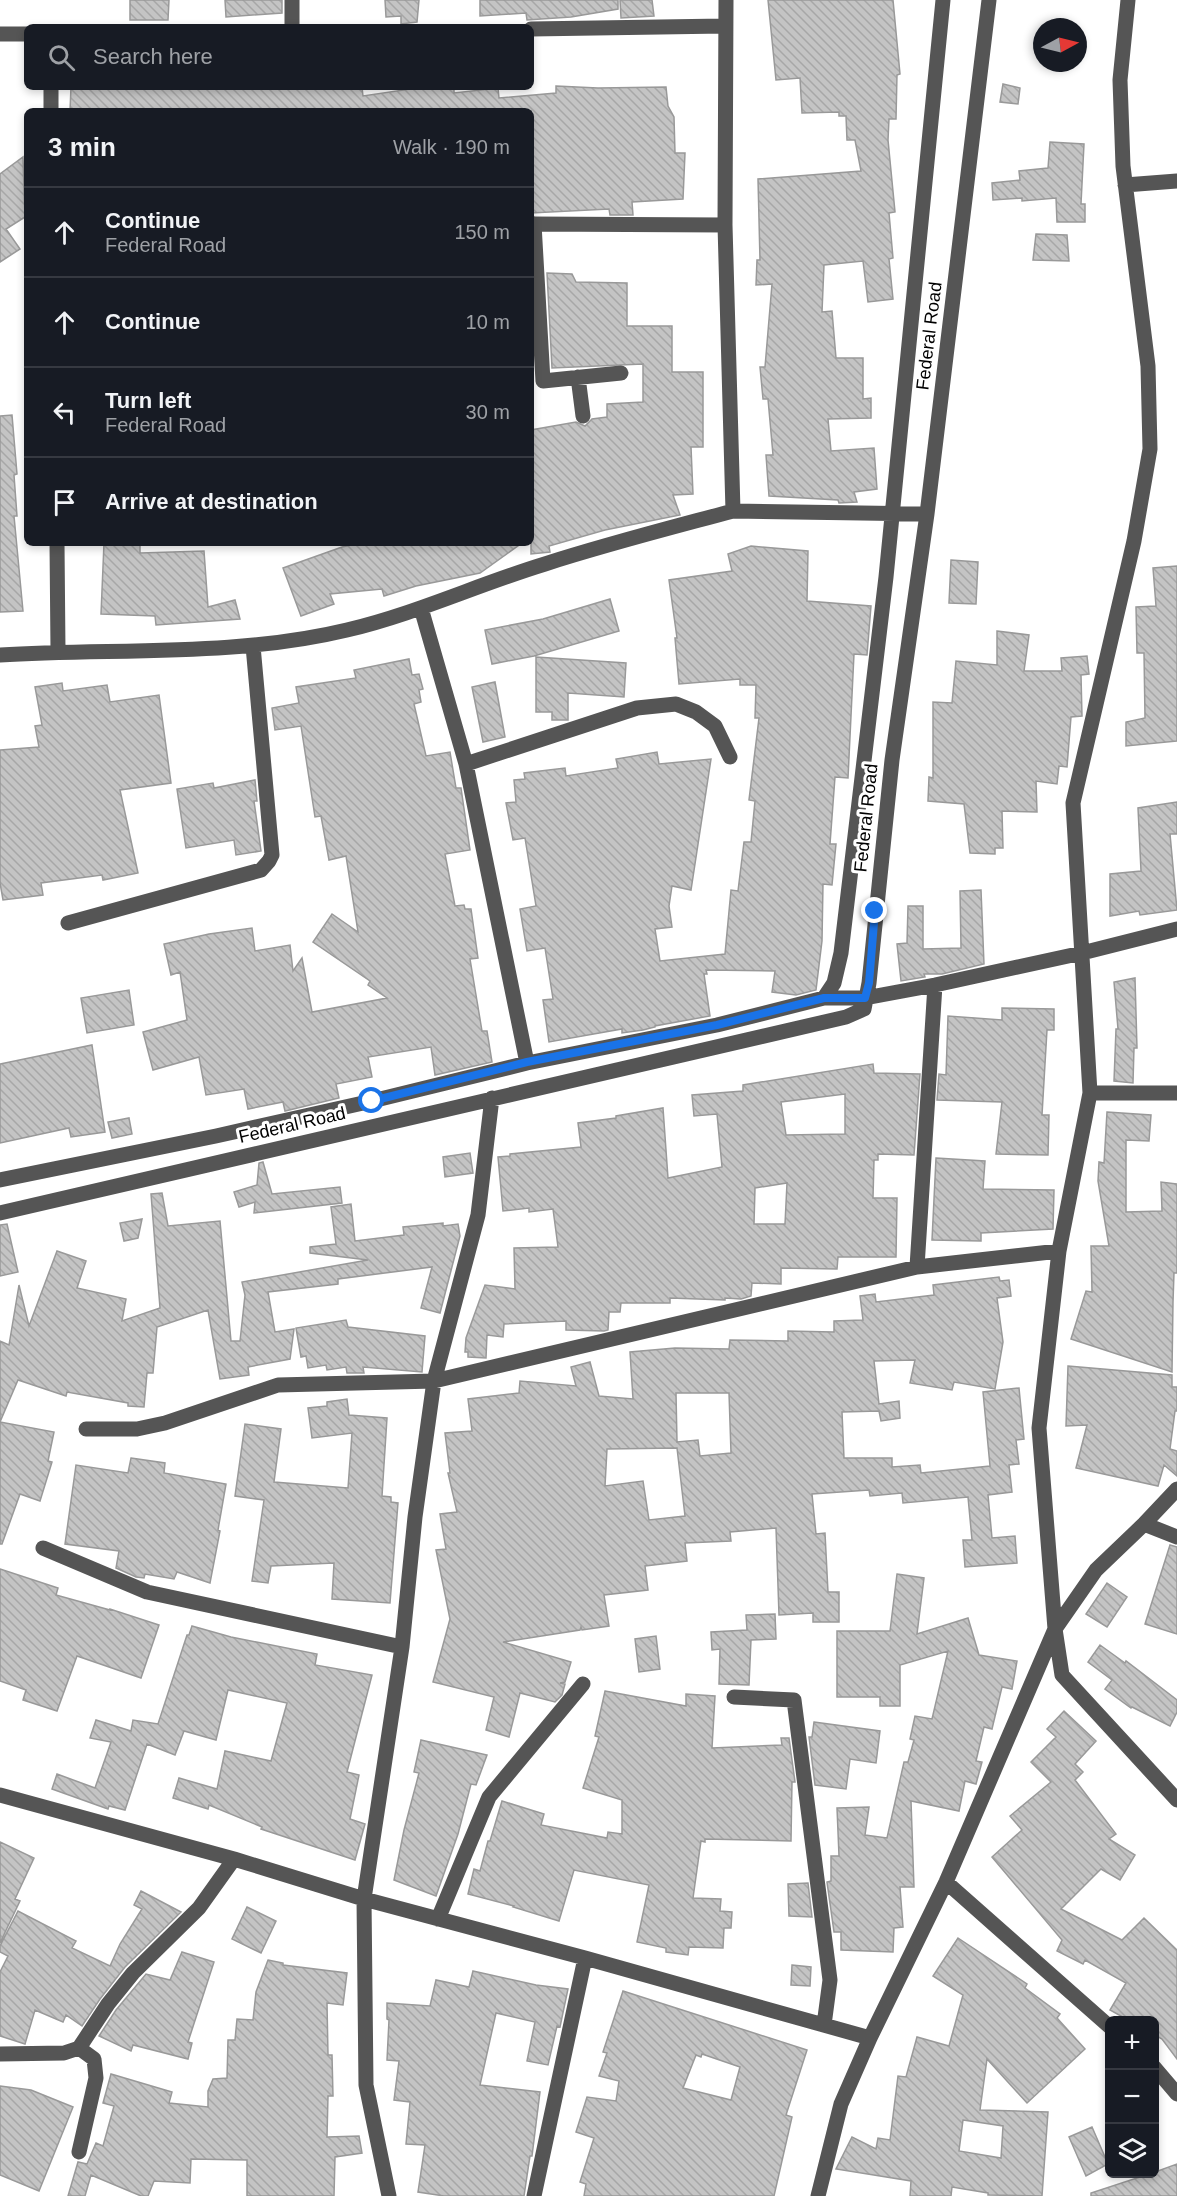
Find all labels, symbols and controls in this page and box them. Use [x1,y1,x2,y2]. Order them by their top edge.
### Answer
north arrow [1033,18,1087,72]
search box [24,24,534,90]
icon: search [45,41,78,74]
text: Search here [93,44,213,69]
text: 3 min [48,132,116,162]
text: Walk · 190 m [393,136,510,158]
text: Continue [105,208,200,233]
icon: ahead [48,216,81,249]
text: 150 m [454,221,510,243]
text: Federal Road [105,234,226,256]
street label: Federal Road [912,281,946,391]
icon: ahead [48,306,81,339]
text: Continue [105,309,200,334]
text: 10 m [466,311,510,333]
text: Turn left [105,388,191,413]
icon: left [48,396,81,429]
text: 30 m [466,401,510,423]
text: Federal Road [105,414,226,436]
icon: arrive [48,486,81,519]
text: Arrive at destination [105,489,318,514]
street label: Federal Road [850,763,882,873]
route end [861,897,887,923]
route start [358,1087,384,1113]
street label: Federal Road [237,1103,347,1147]
map controls [1105,2016,1159,2178]
button: + [1105,2016,1159,2070]
button: − [1105,2070,1159,2124]
button: layers [1105,2124,1159,2178]

